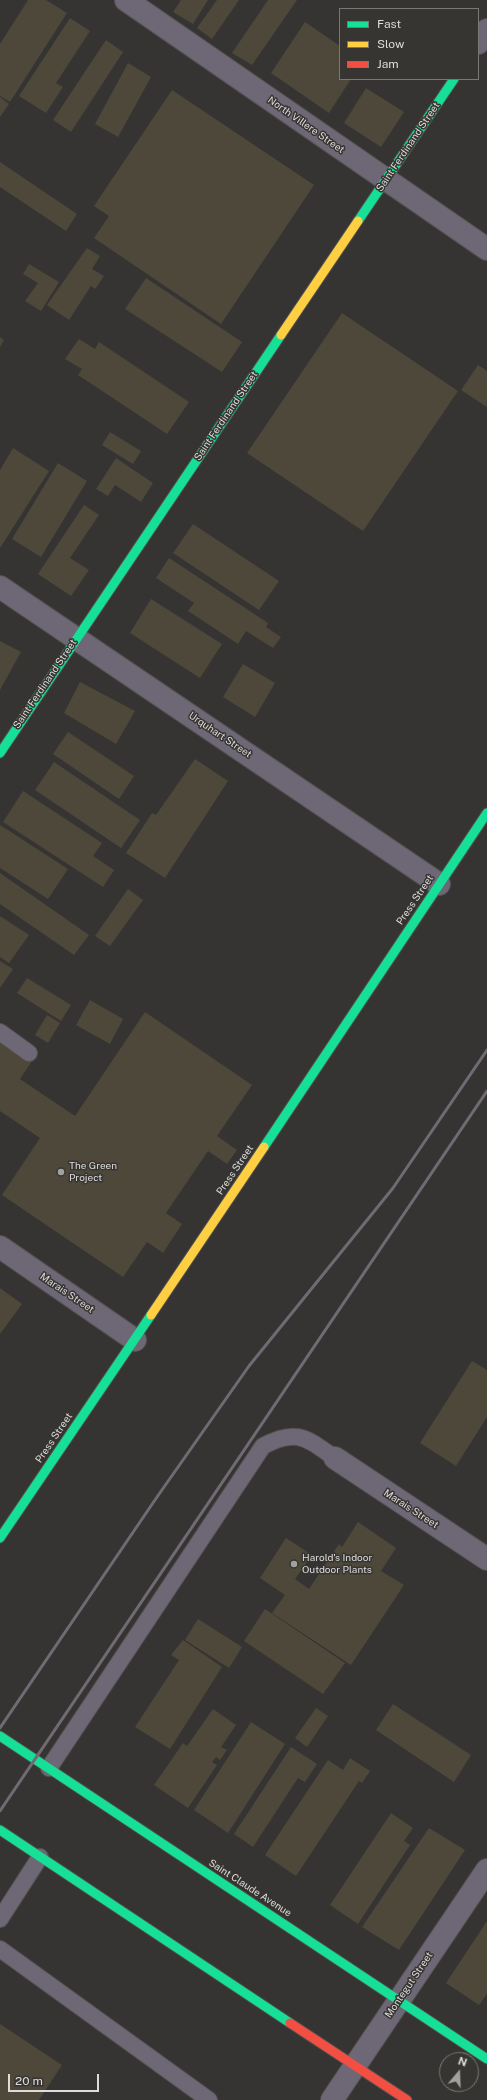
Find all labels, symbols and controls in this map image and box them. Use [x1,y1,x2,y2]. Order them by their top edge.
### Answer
legend [339,8,479,80]
text: Fast [377,17,401,31]
text: Slow [377,37,404,51]
text: Jam [377,57,399,71]
street label: North Villere Street [265,94,347,156]
street label: Saint Ferdinand Street [374,100,442,194]
street label: Saint Ferdinand Street [192,369,260,463]
street label: Saint Ferdinand Street [11,637,79,731]
street label: Urquhart Street [186,710,254,760]
street label: Press Street [394,873,436,927]
street label: Press Street [214,1143,256,1197]
place label: The Green Project [69,1160,117,1184]
marker: The Green Project [56,1167,66,1177]
street label: Marais Street [38,1270,96,1316]
street label: Press Street [33,1411,75,1465]
street label: Marais Street [381,1487,441,1531]
place label: Harold's Indoor Outdoor Plants [302,1552,372,1576]
marker: Harold's Indoor Outdoor Plants [289,1559,299,1569]
street label: Saint Claude Avenue [206,1857,294,1919]
street label: Montegut Street [383,1950,435,2020]
north arrow [439,2052,479,2092]
text: N [457,2055,469,2069]
scale bar [10,2066,101,2092]
text: 20 m [15,2074,43,2088]

